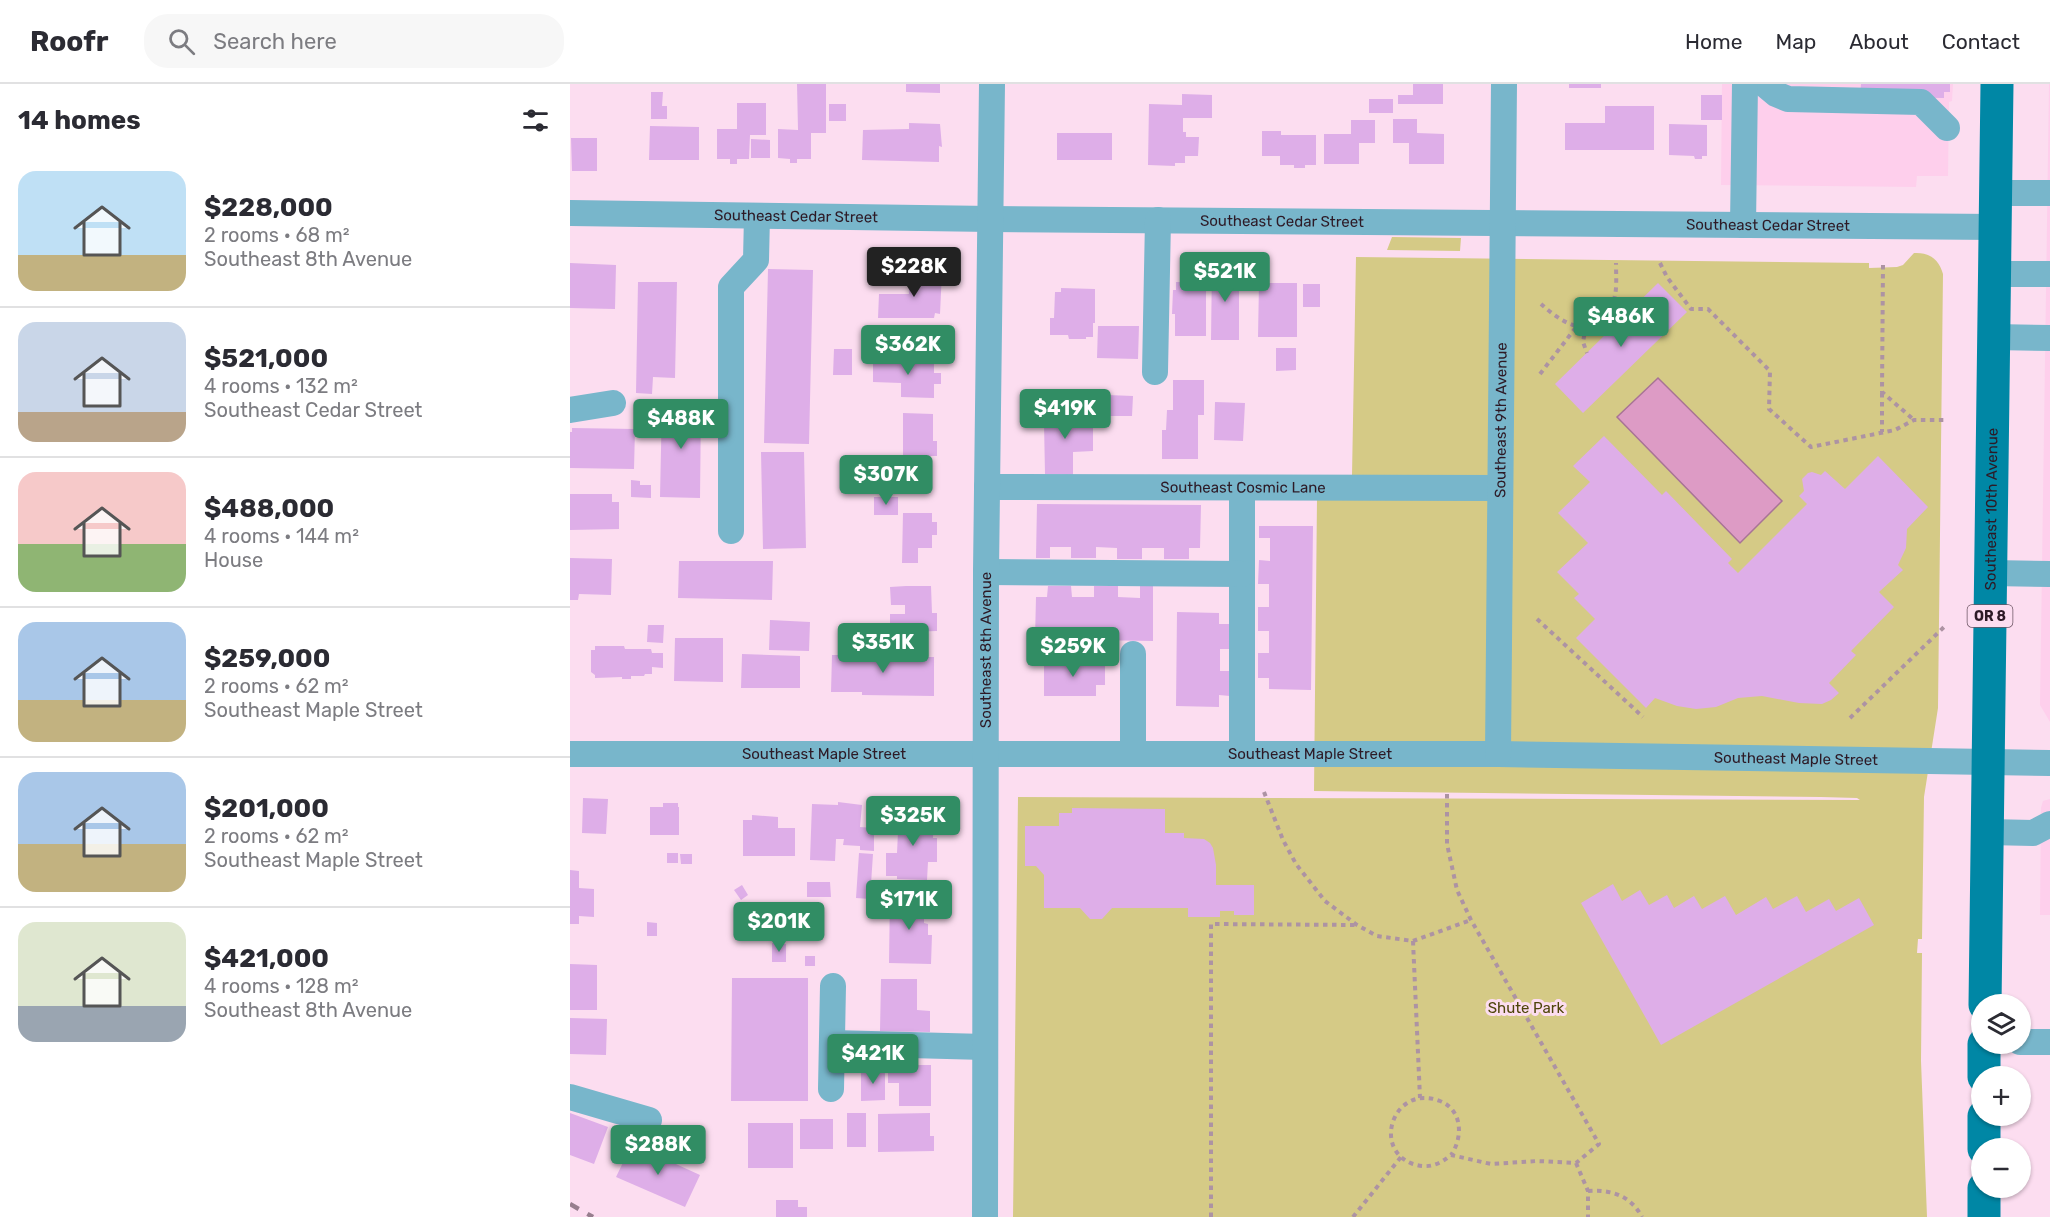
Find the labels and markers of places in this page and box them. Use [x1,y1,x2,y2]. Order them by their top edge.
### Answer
pin: $228K [872,247,956,298]
pin: $521K [1183,252,1267,303]
pin: $486K [1579,297,1663,348]
pin: $362K [866,325,950,376]
pin: $419K [1023,389,1107,440]
pin: $488K [639,399,723,450]
pin: $307K [844,455,928,506]
pin: $351K [841,623,925,674]
pin: $259K [1031,627,1115,678]
pin: $325K [871,796,955,847]
pin: $171K [867,880,951,931]
pin: $201K [737,902,821,953]
pin: $421K [831,1034,915,1085]
pin: $288K [616,1125,700,1176]

